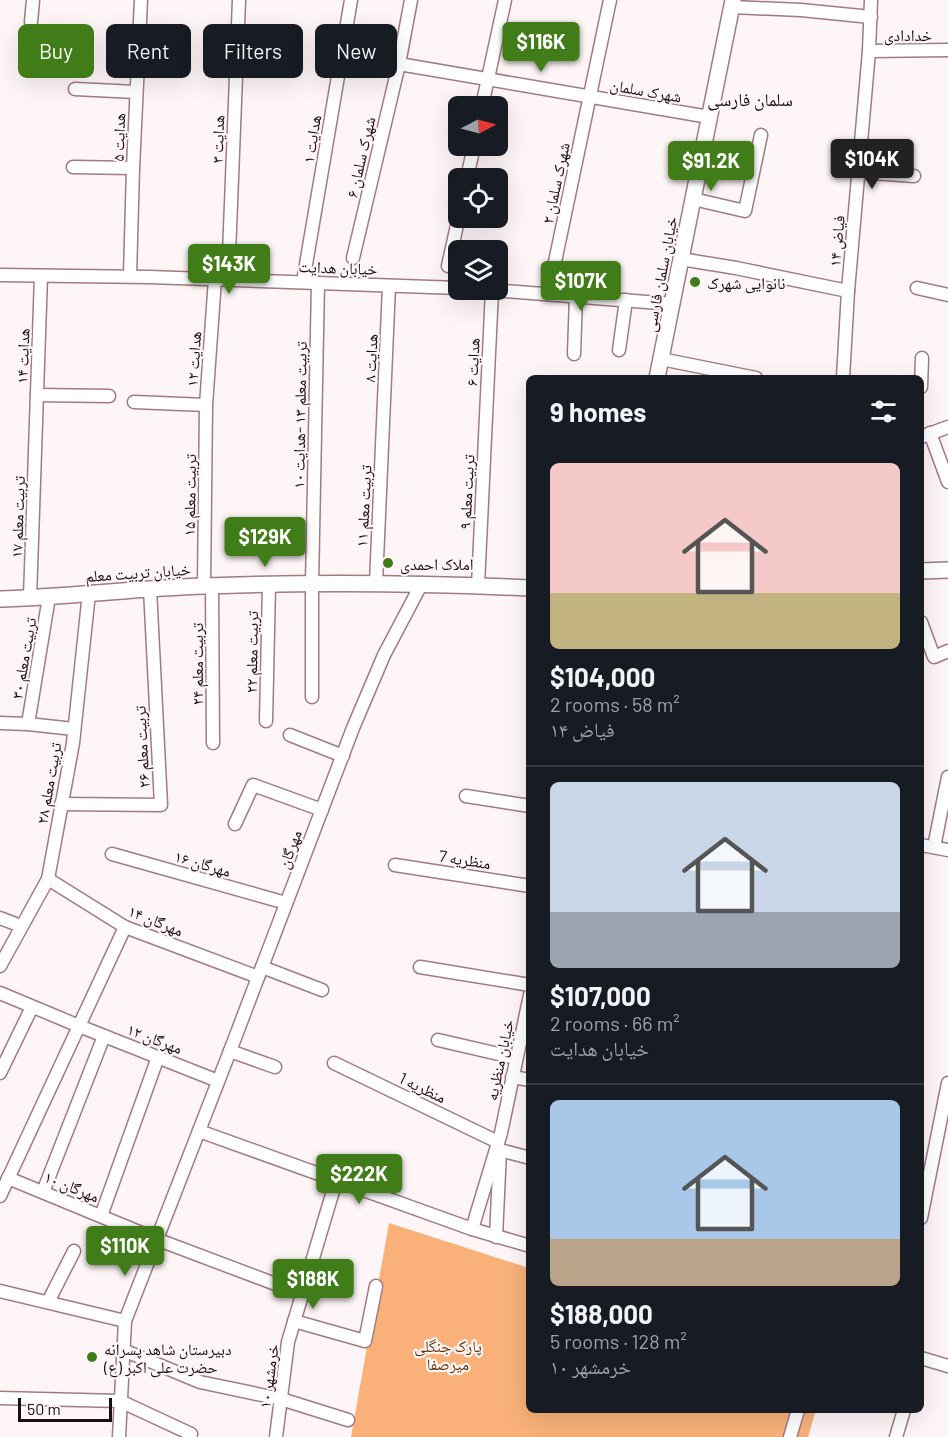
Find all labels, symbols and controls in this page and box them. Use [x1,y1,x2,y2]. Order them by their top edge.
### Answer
pin: $116K [499,22,583,73]
chip: Buy [18,24,94,78]
chip: Rent [106,24,191,78]
chip: Filters [203,24,303,78]
chip: New [315,24,397,78]
street label: خدادادی [884,25,932,46]
text: $116K [517,29,566,53]
street label: شهرک سلمان [608,74,683,108]
district label: سلمان فارسی [707,88,793,111]
north arrow [448,96,508,156]
map controls [448,96,508,300]
street label: هدایت ۵ [108,112,129,162]
street label: هدایت ۳ [207,114,228,164]
street label: هدایت ۱ [298,114,324,164]
street label: شهرک سلمان ۶ [341,115,381,200]
pin: $104K [830,139,914,190]
street label: شهرک سلمان ۲ [537,141,575,226]
pin: $91.2K [662,141,760,192]
text: $104K [845,146,899,170]
text: $91.2K [682,148,740,172]
button: locate [448,168,508,228]
street label: فیاض ۱۴ [824,214,850,268]
street label: خیابان سلمان فارسی [639,215,682,334]
button: layers [448,240,508,300]
pin: $143K [187,244,271,295]
text: $143K [202,251,256,275]
street label: خیابان هدایت [298,256,378,280]
pin: $107K [539,261,623,312]
text: $107K [555,268,607,292]
place label: نانوایی شهرک [707,273,785,294]
marker: نانوایی شهرک [688,275,702,289]
street label: هدایت ۱۴ [12,328,33,384]
street label: هدایت ۱۲ [182,331,205,387]
street label: هدایت ۸ [359,333,381,383]
street label: هدایت ۶ [461,337,483,387]
street label: تربیت معلم ۱۳ -هدایت ۱۰ [288,341,312,489]
icon: filters [867,395,900,428]
text: 9 homes [550,396,646,427]
street label: تربیت معلم ۱۵ [179,453,201,536]
street label: تربیت معلم ۹ [455,454,479,530]
street label: تربیت معلم ۱۱ [351,464,377,548]
street label: تربیت معلم ۱۷ [6,475,30,559]
icon: home [671,502,779,610]
pin: $129K [223,517,307,568]
text: $129K [239,524,291,548]
place label: املاک احمدی [400,554,474,575]
marker: املاک احمدی [381,556,395,570]
street label: خیابان تربیت معلم [85,559,192,587]
street label: تربیت معلم ۲۲ [241,610,263,693]
street label: تربیت معلم ۳۰ [7,616,42,700]
street label: تربیت معلم ۲۴ [187,623,208,705]
text: $104,000 [550,661,655,692]
text: 2 rooms · 58 m² [550,692,680,716]
street label: تربیت معلم ۲۶ [129,705,155,789]
text: فیاض ۱۴ [550,717,615,741]
street label: تربیت معلم ۲۸ [32,741,67,825]
icon: home [671,821,779,929]
street label: مهرگان [273,827,307,872]
street label: مهرگان ۱۶ [172,846,233,882]
street label: منظریه 7 [438,846,492,873]
street label: مهرگان ۱۴ [125,900,186,941]
text: $107,000 [550,980,651,1011]
text: 2 rooms · 66 m² [550,1011,680,1035]
street label: خیابان منظریه [481,1018,519,1103]
street label: مهرگان ۱۲ [124,1019,185,1059]
text: خیابان هدایت [550,1036,649,1060]
street label: منظریه 1 [396,1067,450,1107]
icon: home [671,1139,779,1247]
pin: $222K [317,1154,401,1205]
text: $222K [330,1161,388,1185]
street label: مهرگان ۱۰ [41,1166,102,1207]
pin: $110K [83,1226,167,1277]
text: $110K [100,1233,150,1257]
pin: $188K [271,1259,355,1310]
text: $188K [287,1266,339,1290]
text: $188,000 [550,1298,653,1329]
text: 5 rooms · 128 m² [550,1329,687,1353]
park label: پارک جنگلی میرصفا [414,1336,482,1374]
place label: دبیرستان شاهد پسرانه حضرت علی اکبر (ع) [103,1339,232,1378]
street label: خرمشهر ۱۰ [254,1343,283,1409]
marker: دبیرستان شاهد پسرانه حضرت علی اکبر (ع) [85,1350,99,1364]
text: خرمشهر ۱۰ [550,1354,631,1378]
scale bar [18,1395,112,1422]
text: 50 m [27,1399,61,1418]

